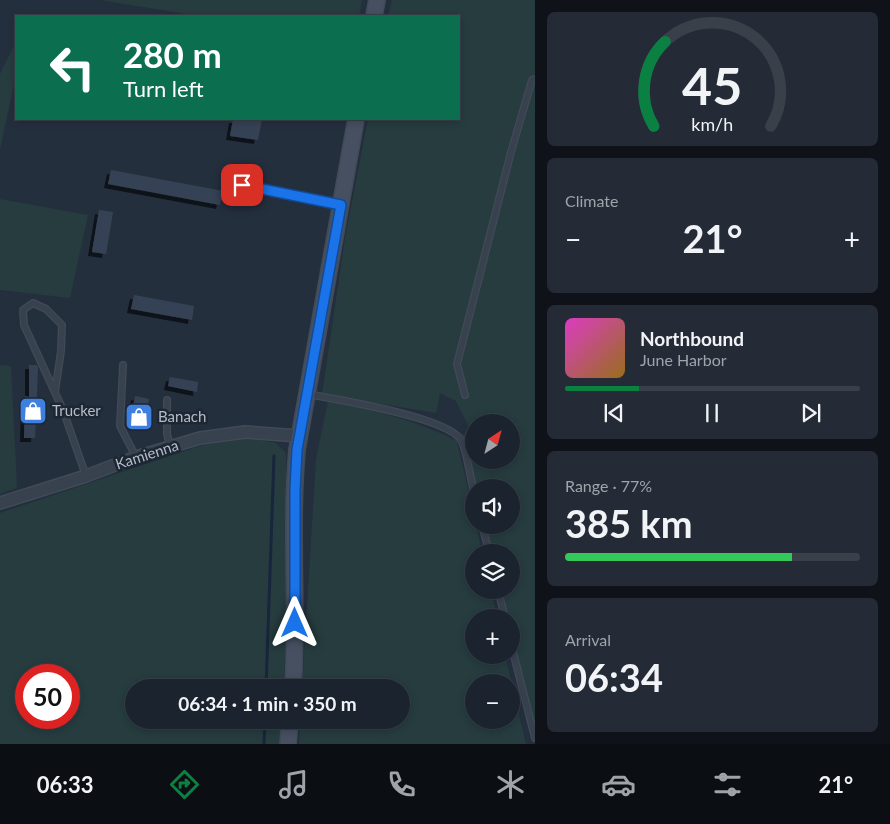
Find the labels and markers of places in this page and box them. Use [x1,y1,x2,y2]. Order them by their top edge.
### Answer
pin [221,164,263,206]
shop icon: Trucker [18,396,48,426]
place label: Trucker [52,401,101,419]
shop icon: Banach [124,402,154,432]
place label: Banach [158,407,206,425]

